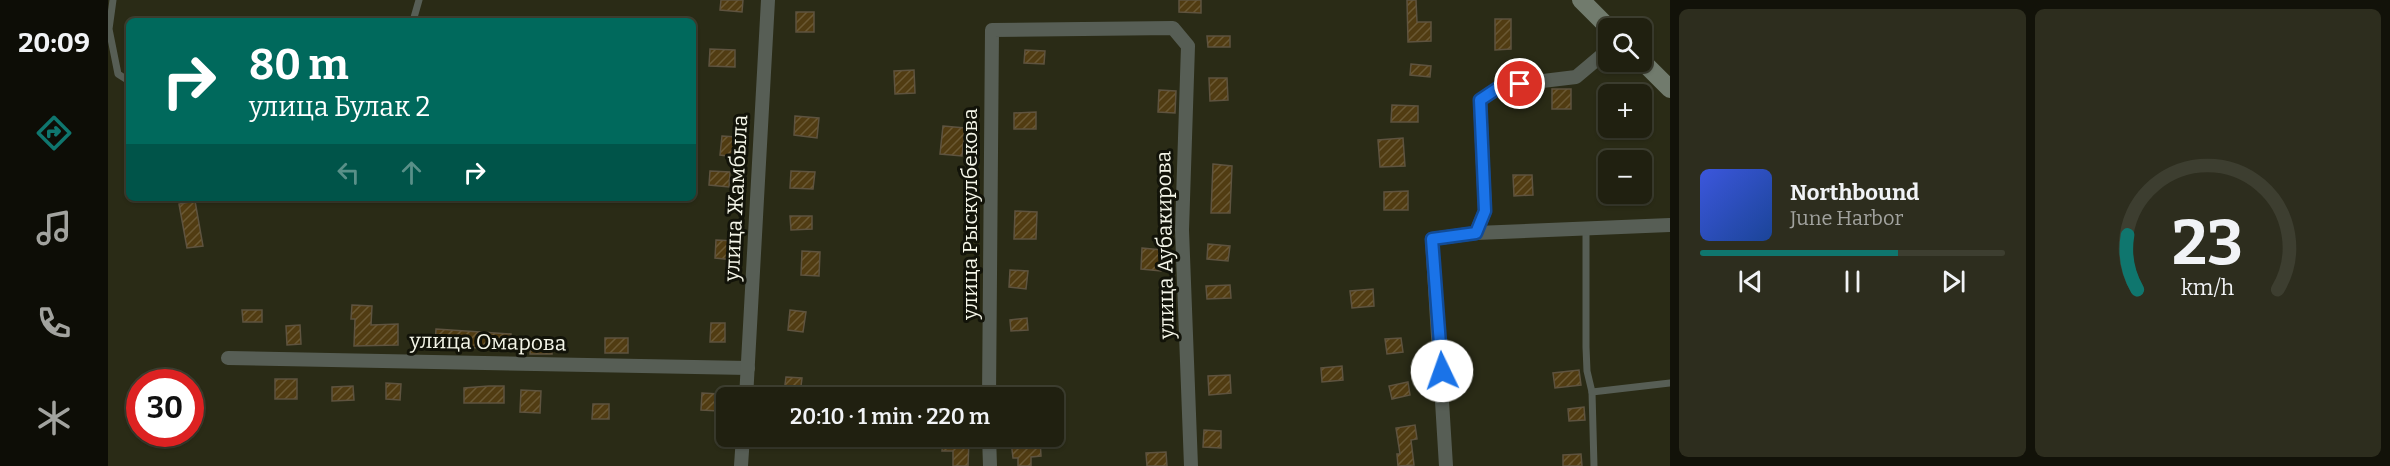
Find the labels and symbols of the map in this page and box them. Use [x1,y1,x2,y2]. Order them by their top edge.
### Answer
pin [1494,58,1545,109]
street label: улица Рыскулбекова [957,108,983,321]
street label: улица Жамбыла [719,113,753,283]
street label: улица Аубакирова [1150,150,1180,340]
street label: улица Омарова [408,328,567,356]
position arrow [1410,339,1474,403]
speed limit sign: 30 [126,369,204,447]

